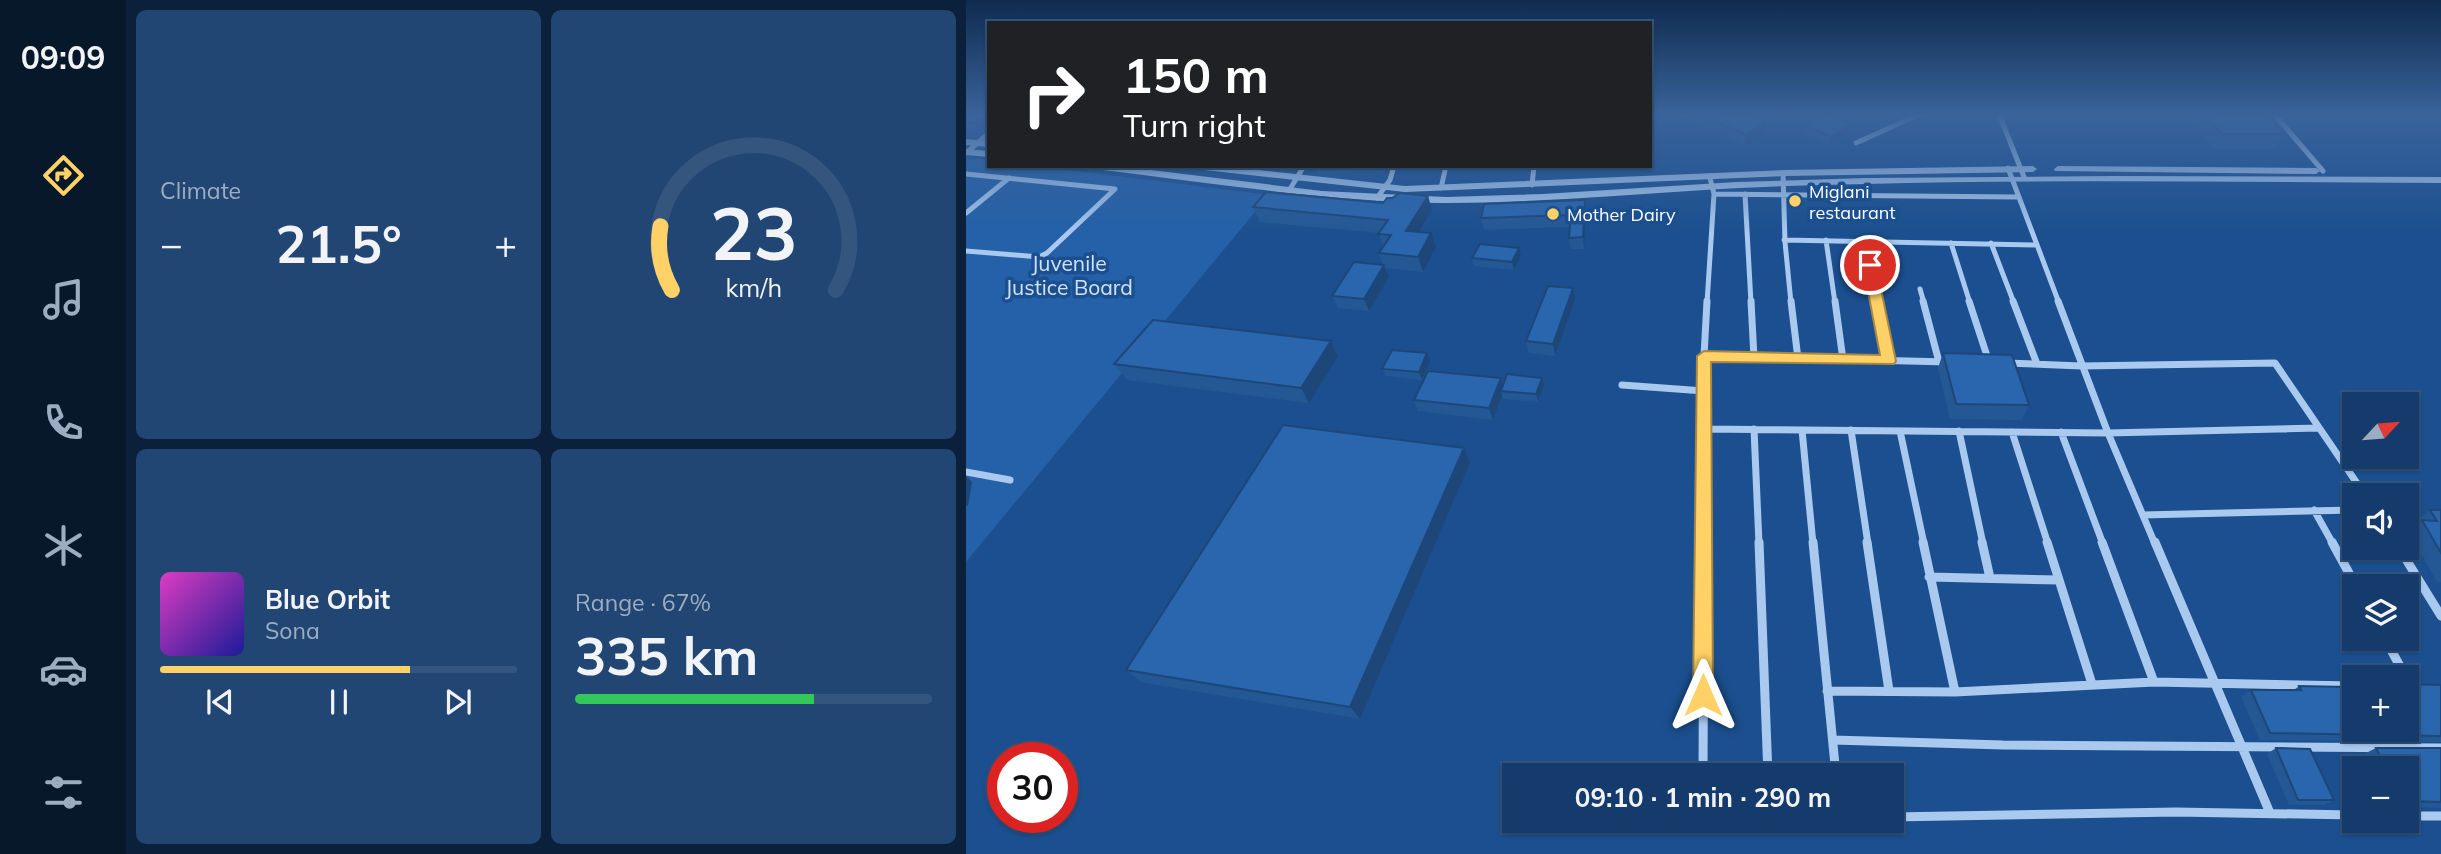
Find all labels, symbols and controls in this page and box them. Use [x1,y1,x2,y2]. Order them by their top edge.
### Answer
text: 09:09 [21,37,105,77]
text: 150 m [1123,44,1269,105]
icon: right [1008,49,1099,140]
text: Turn right [1123,105,1266,145]
icon: directions [39,151,88,200]
text: Climate [160,176,241,205]
place label: Miglani restaurant [1809,180,1896,224]
text: 23 [710,188,797,279]
marker: Miglani restaurant [1787,193,1803,209]
place label: Mother Dairy [1567,203,1676,226]
marker: Mother Dairy [1545,206,1561,222]
text: 21.5° [275,211,402,276]
text: − [160,220,183,268]
text: + [494,220,517,268]
pin [1840,235,1900,295]
icon: arrive [1851,246,1889,284]
park label: Juvenile Justice Board [1005,250,1133,300]
text: km/h [725,272,782,303]
icon: music [39,275,88,324]
north arrow [2342,392,2418,469]
map controls [2342,392,2419,833]
icon: phone [39,398,88,447]
button: sound [2342,483,2419,560]
icon: climate [39,521,88,570]
button: layers [2342,574,2419,651]
text: Blue Orbit [265,583,390,616]
text: Range · 67% [575,588,711,617]
text: Sona [265,616,320,645]
text: 335 km [575,623,758,688]
icon: car [39,645,88,694]
position arrow [1666,658,1740,732]
button: + [2342,665,2419,742]
icon: previous [201,683,239,721]
icon: pause [320,683,358,721]
icon: next [439,683,477,721]
speed limit sign: 30 [987,742,1078,833]
button: − [2342,756,2419,833]
icon: filters [39,768,88,817]
text: 09:10 · 1 min · 290 m [1575,781,1831,814]

